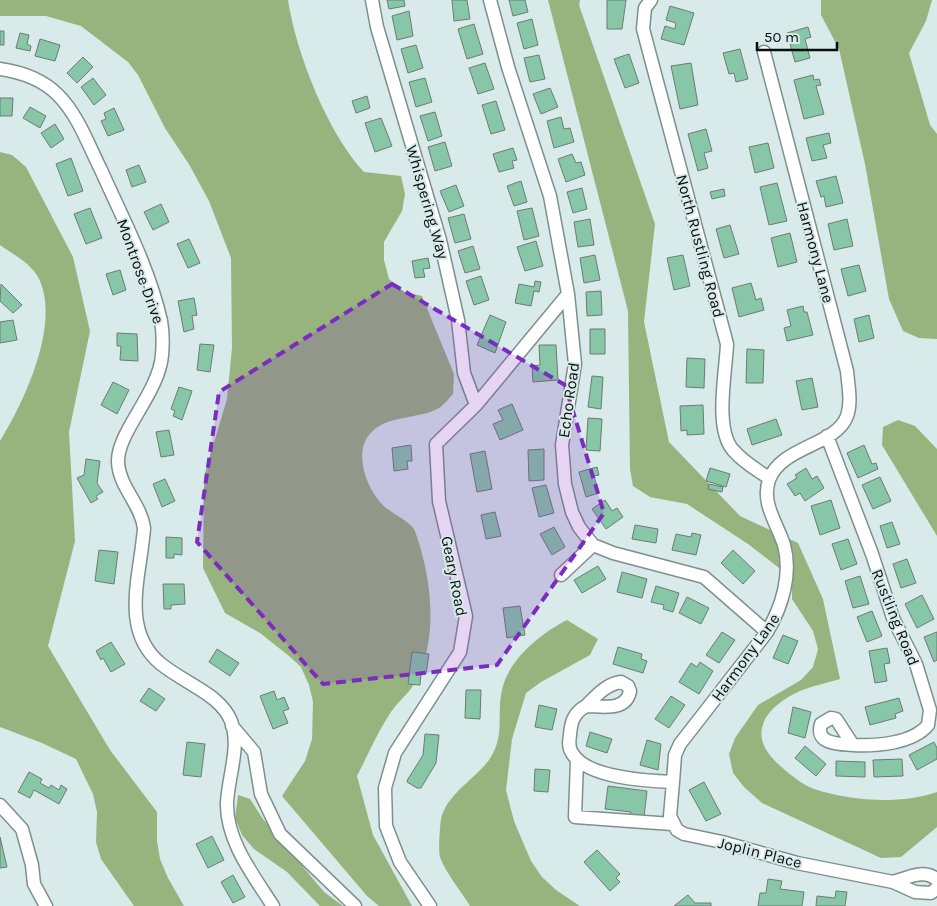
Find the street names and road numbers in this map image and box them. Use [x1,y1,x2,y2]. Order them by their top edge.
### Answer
street label: Whispering Way [402,143,453,262]
street label: North Rustling Road [672,172,729,320]
street label: Harmony Lane [793,199,838,305]
street label: Montrose Drive [113,216,168,326]
street label: Echo Road [554,361,583,439]
street label: Geary Road [437,534,472,618]
street label: Rustling Road [868,566,924,668]
street label: Harmony Lane [707,610,784,705]
street label: Joplin Place [716,833,804,872]

